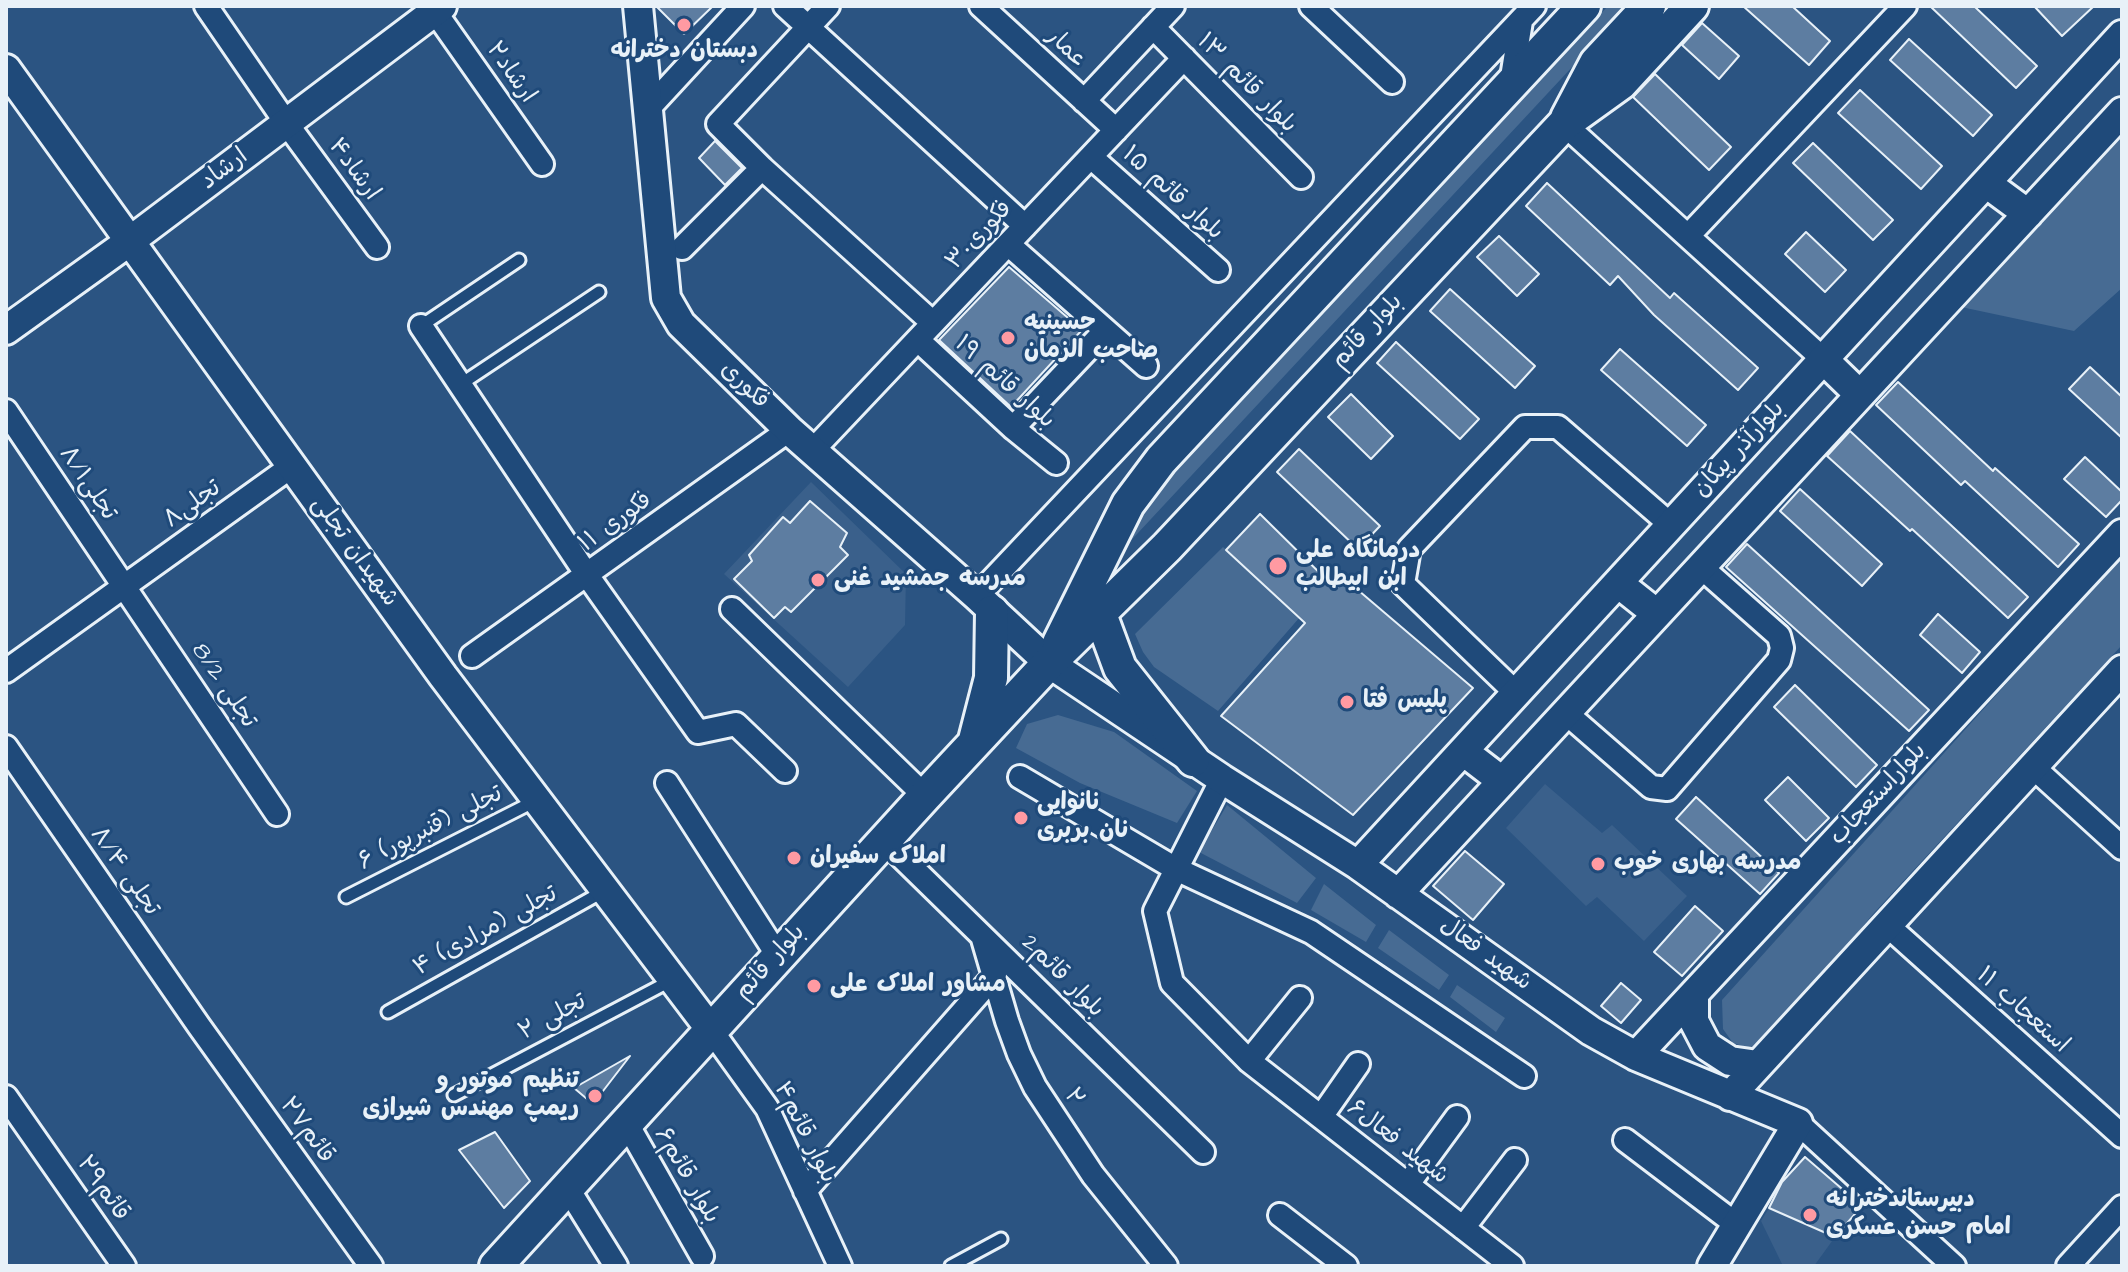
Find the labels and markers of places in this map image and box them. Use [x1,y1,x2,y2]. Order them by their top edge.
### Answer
marker: دبستان دخترانه [675,16,693,34]
place label: دبستان دخترانه [610,38,758,66]
place label: حسینیه صاحب الزمان [1024,310,1158,366]
marker: حسینیه صاحب الزمان [999,329,1017,347]
place label: درمانگاه علی ابن ابیطالب [1296,538,1420,594]
marker: درمانگاه علی ابن ابیطالب [1267,555,1289,577]
place label: مدرسه جمشید غنی [834,566,1026,594]
marker: مدرسه جمشید غنی [809,571,827,589]
place label: پلیس فتا [1363,688,1447,716]
marker: پلیس فتا [1338,693,1356,711]
place label: نانوایی نان بربری [1037,790,1128,846]
marker: نانوایی نان بربری [1012,809,1030,827]
place label: املاک سفیران [810,844,946,872]
marker: املاک سفیران [785,849,803,867]
place label: مدرسه بهاری خوب [1614,850,1802,878]
marker: مدرسه بهاری خوب [1589,855,1607,873]
place label: مشاور املاک علی [830,972,1006,1000]
marker: مشاور املاک علی [805,977,823,995]
place label: تنظیم موتور و ریمپ مهندس شیرازی [363,1068,579,1124]
marker: تنظیم موتور و ریمپ مهندس شیرازی [586,1087,604,1105]
place label: دبیرستاندخترانه امام حسن عسکری [1826,1187,2011,1243]
marker: دبیرستاندخترانه امام حسن عسکری [1801,1206,1819,1224]

